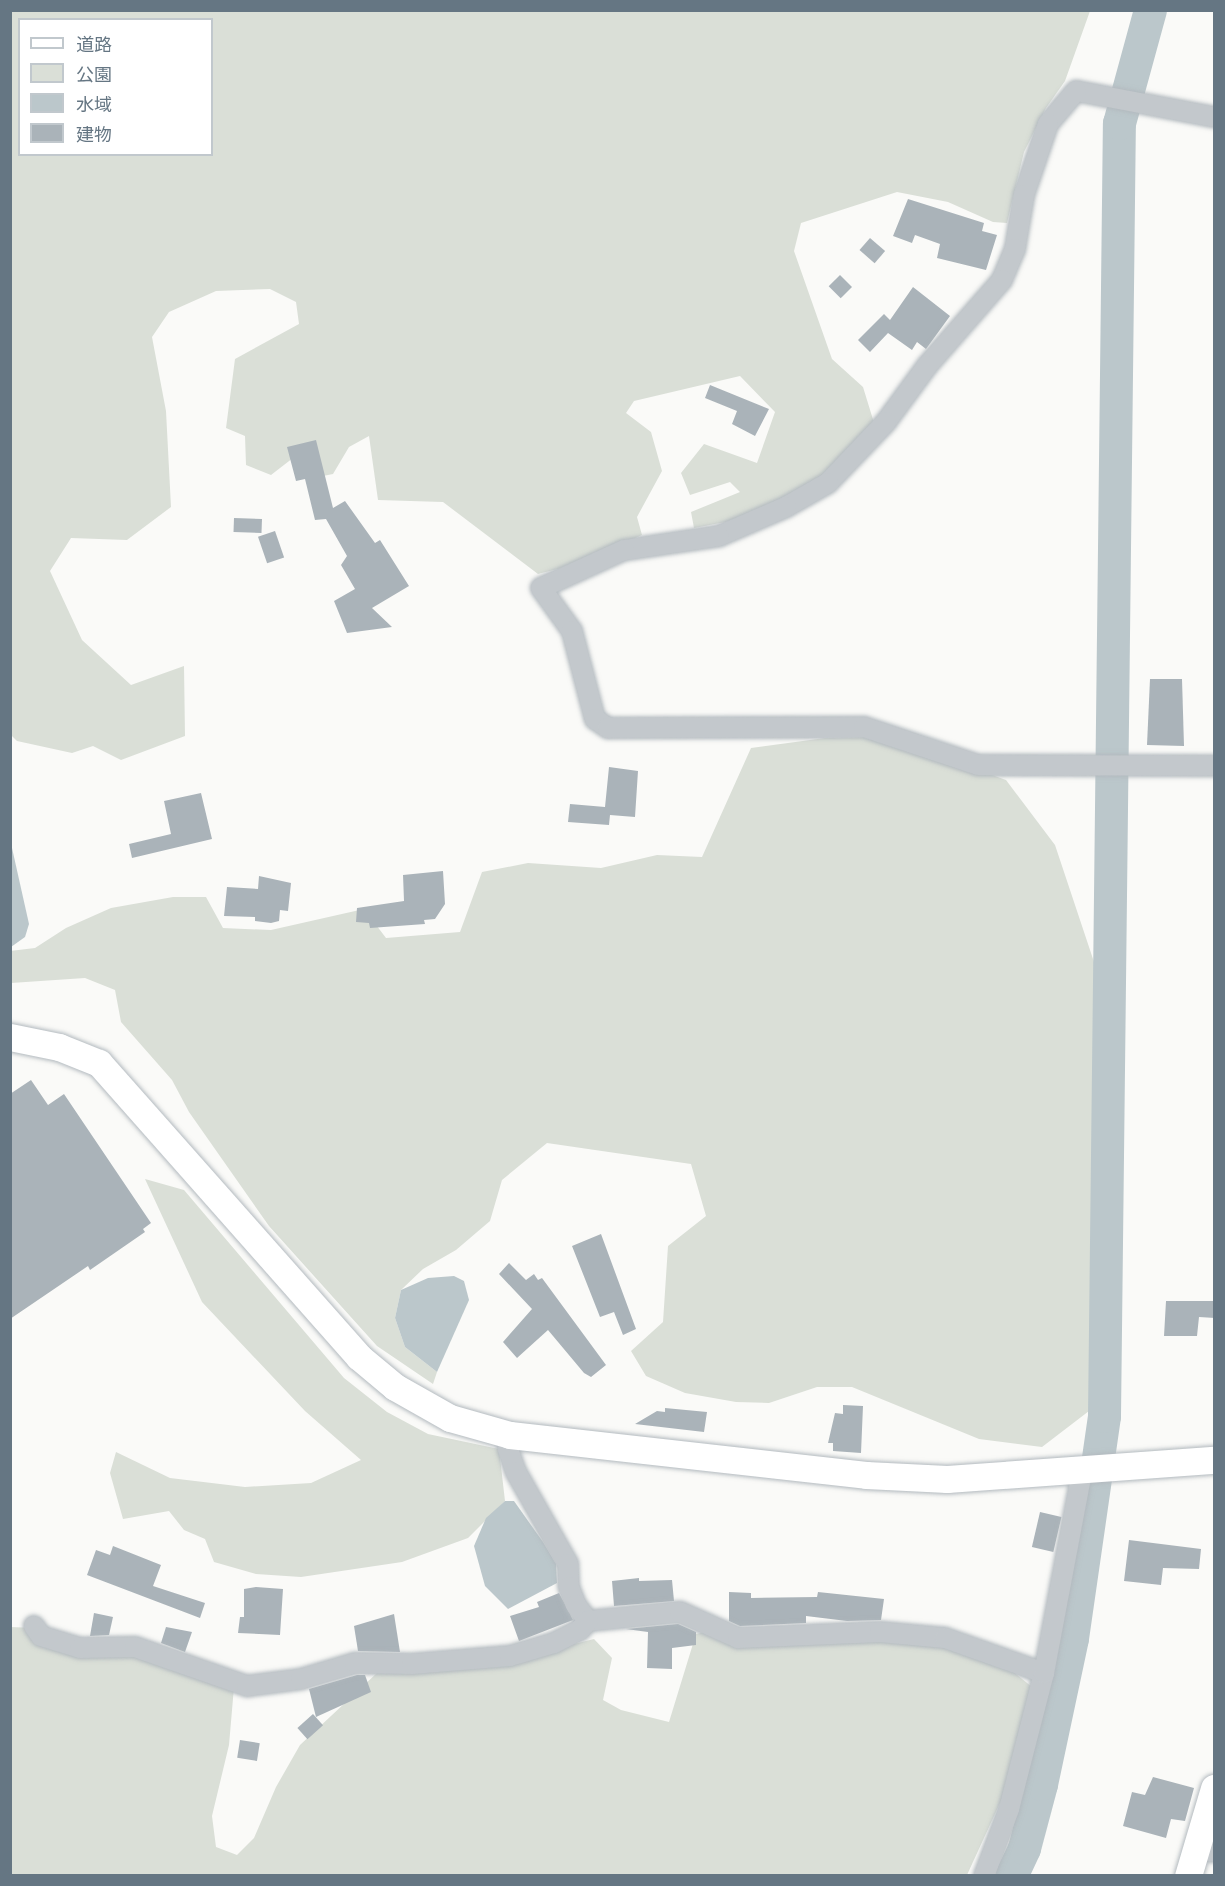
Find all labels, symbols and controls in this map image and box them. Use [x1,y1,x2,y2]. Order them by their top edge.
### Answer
legend [18,18,213,156]
text: 道路 [76,34,112,56]
text: 公園 [76,64,112,86]
text: 水域 [76,94,112,116]
text: 建物 [76,124,112,146]

